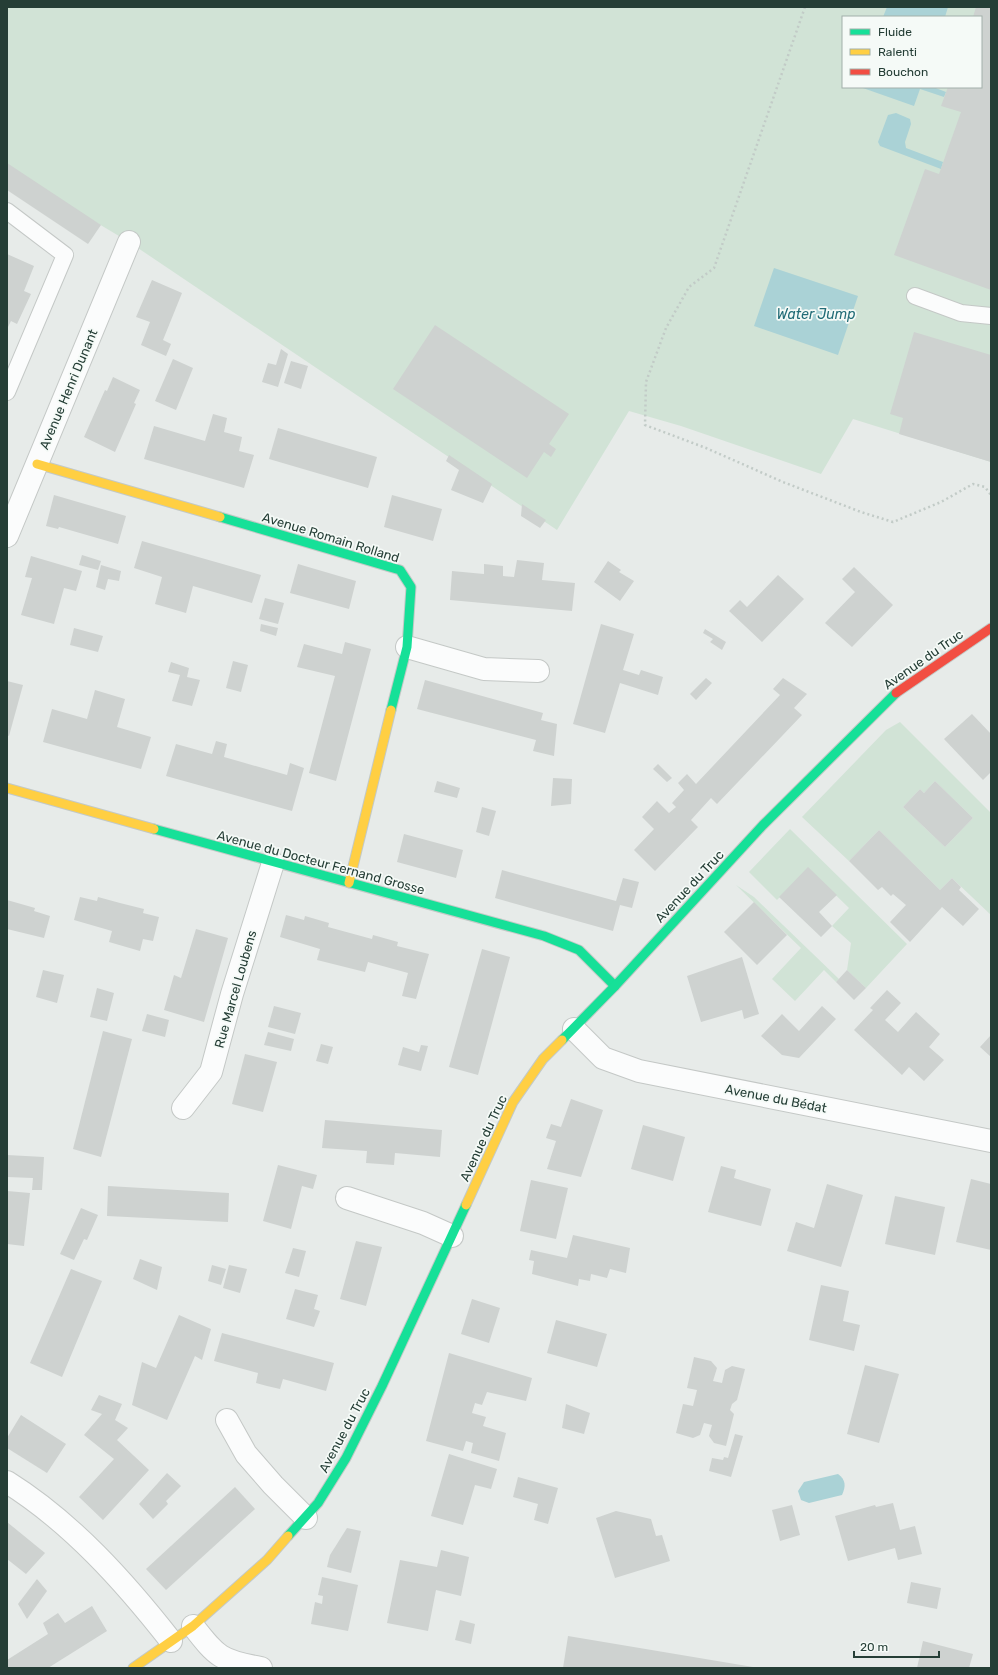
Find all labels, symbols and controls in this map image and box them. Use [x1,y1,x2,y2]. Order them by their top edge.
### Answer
legend [842,16,982,88]
text: Fluide [878,25,912,39]
text: Ralenti [878,45,917,59]
text: Bouchon [878,65,928,79]
water label: Water Jump [776,306,856,323]
street label: Avenue Henri Dunant [36,327,101,452]
street label: Avenue Romain Rolland [260,509,401,565]
street label: Avenue du Truc [881,626,966,692]
street label: Avenue du Docteur Fernand Grosse [215,828,426,897]
street label: Avenue du Truc [652,847,727,926]
street label: Rue Marcel Loubens [211,928,260,1050]
street label: Avenue du Bédat [724,1081,828,1116]
street label: Avenue du Truc [457,1093,510,1184]
street label: Avenue du Truc [316,1385,373,1475]
scale bar [854,1633,939,1659]
text: 20 m [860,1640,888,1654]

